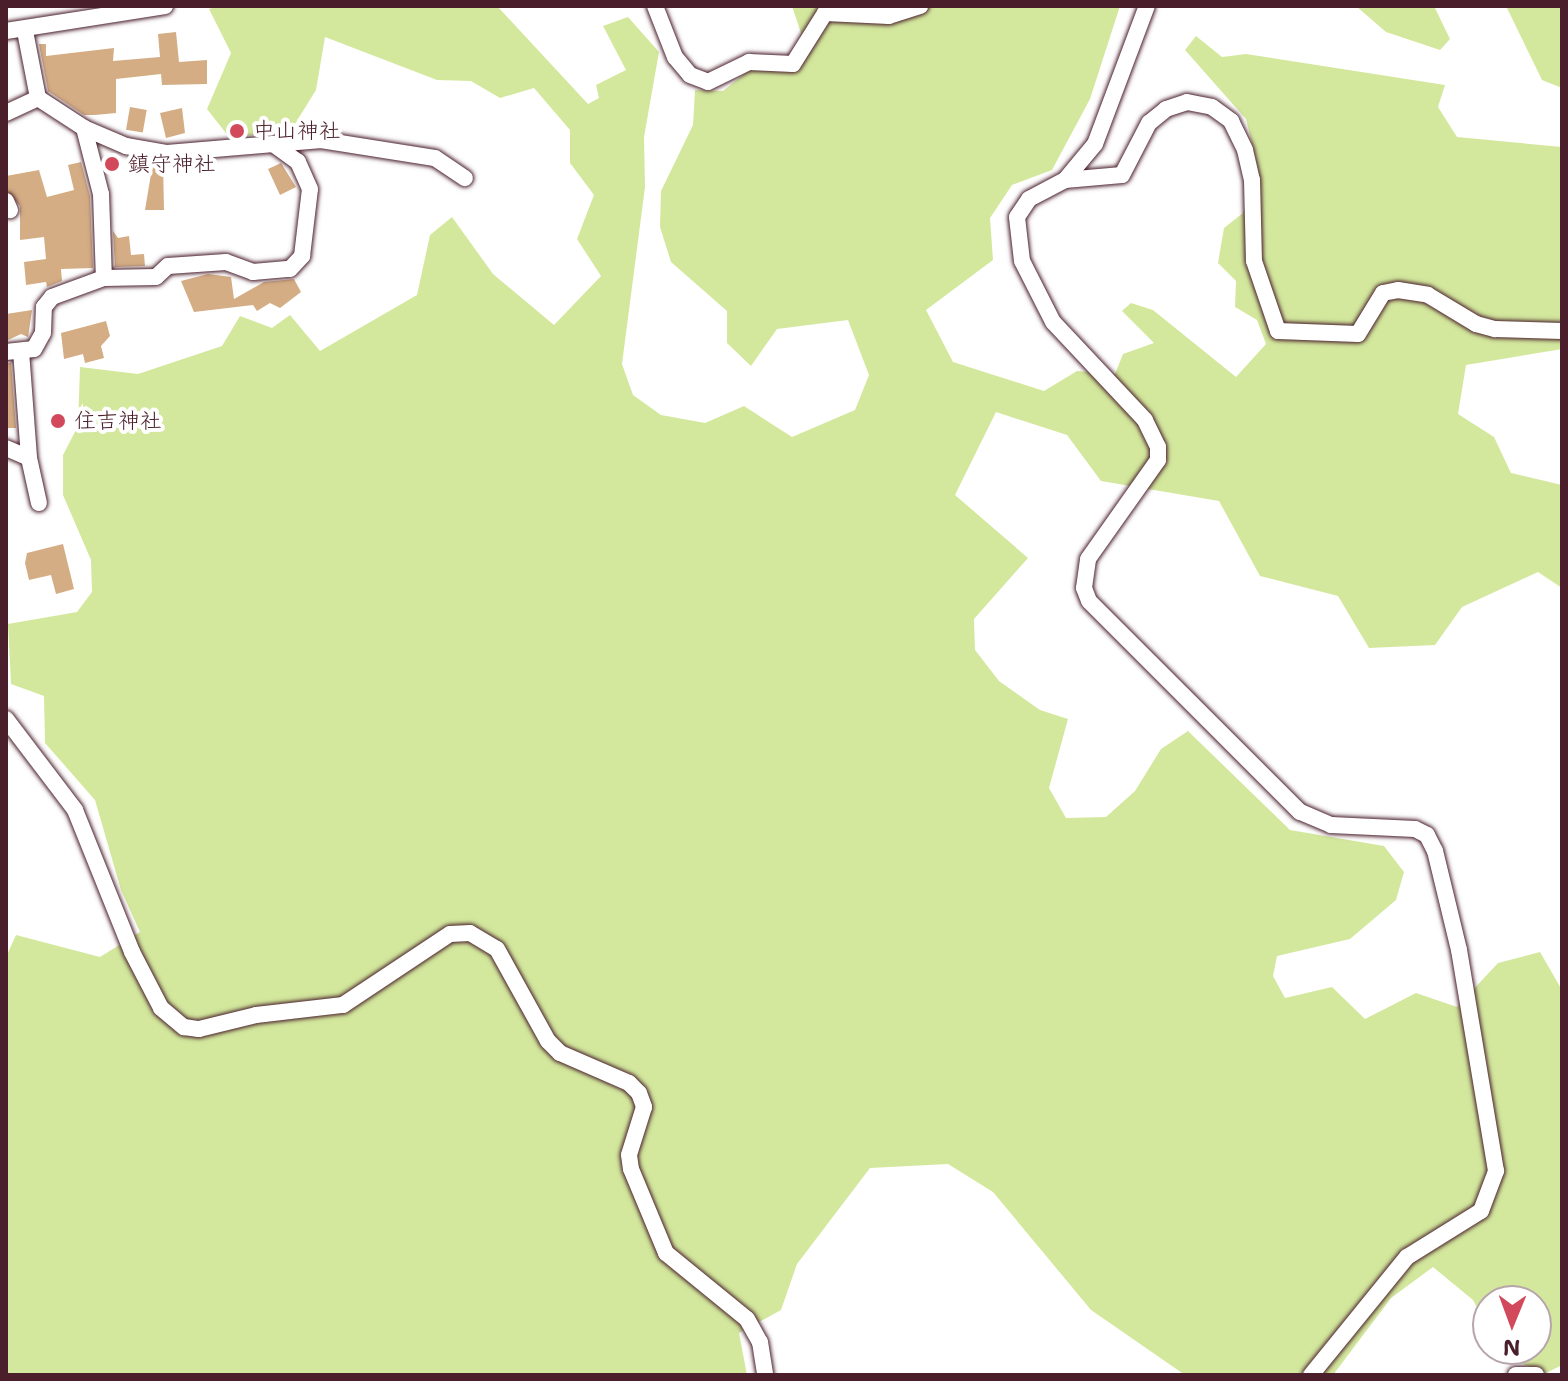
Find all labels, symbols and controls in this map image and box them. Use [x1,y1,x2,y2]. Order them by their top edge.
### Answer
place label: 中山神社 [253,118,341,144]
marker: 中山神社 [228,122,246,140]
place label: 鎮守神社 [128,151,216,177]
marker: 鎮守神社 [103,155,121,173]
place label: 住吉神社 [74,408,162,434]
marker: 住吉神社 [49,412,67,430]
north arrow [1472,1285,1552,1365]
text: N [1503,1333,1521,1362]

